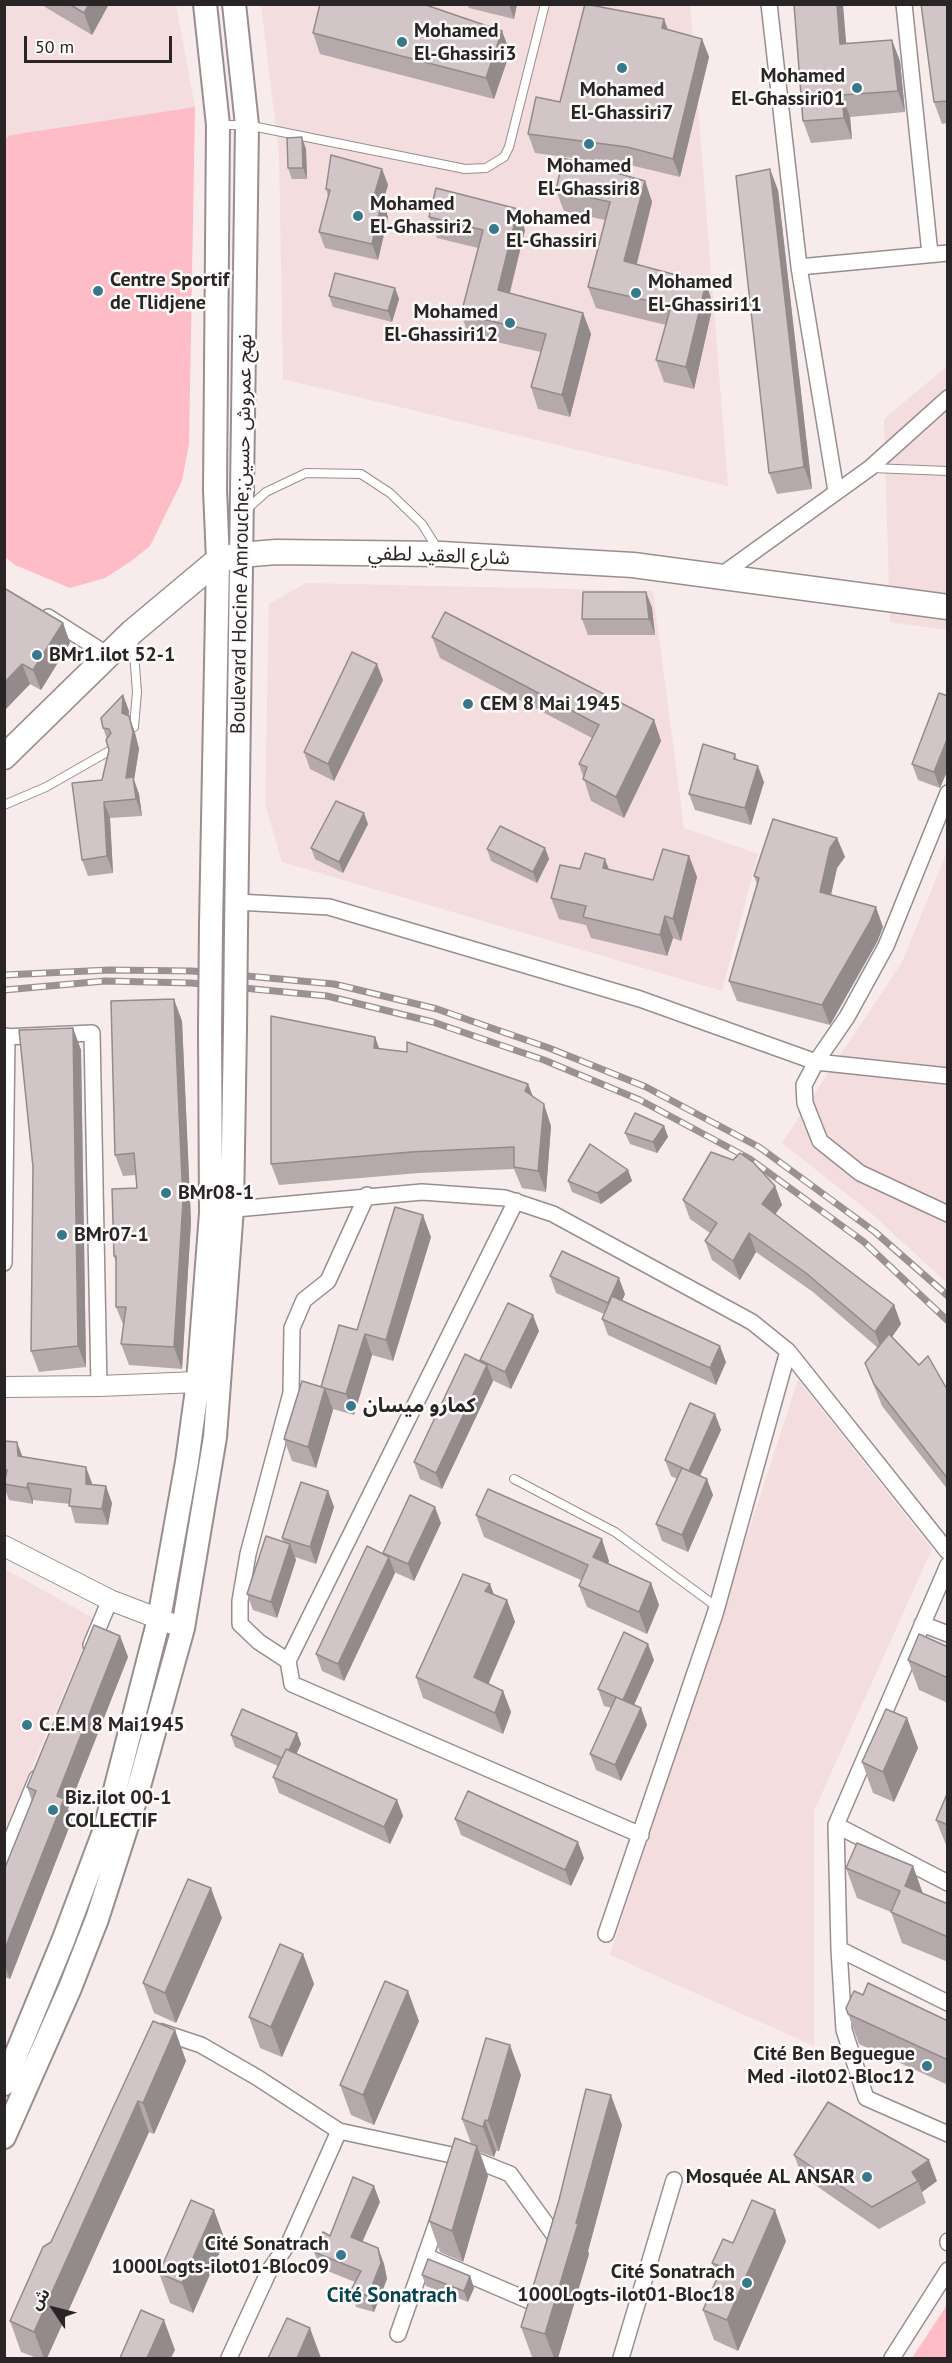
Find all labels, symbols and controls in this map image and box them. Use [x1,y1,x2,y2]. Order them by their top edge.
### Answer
place label: Mohamed El-Ghassiri3 [414,19,517,66]
scale bar [27,24,176,62]
text: 50 m [35,35,74,58]
marker: Mohamed El-Ghassiri3 [395,35,409,49]
marker: Mohamed El-Ghassiri7 [615,61,629,75]
place label: Mohamed El-Ghassiri01 [731,64,845,111]
place label: Mohamed El-Ghassiri7 [571,78,673,125]
marker: Mohamed El-Ghassiri01 [850,81,864,95]
marker: Mohamed El-Ghassiri8 [582,137,596,151]
place label: Mohamed El-Ghassiri8 [538,154,640,201]
place label: Mohamed El-Ghassiri2 [370,192,473,239]
place label: Mohamed El-Ghassiri [506,206,597,253]
marker: Mohamed El-Ghassiri2 [351,209,365,223]
marker: Mohamed El-Ghassiri [487,222,501,236]
place label: Centre Sportif de Tlidjene [110,268,229,315]
place label: Mohamed El-Ghassiri11 [648,270,762,317]
marker: Centre Sportif de Tlidjene [91,284,105,298]
marker: Mohamed El-Ghassiri11 [629,286,643,300]
place label: Mohamed El-Ghassiri12 [384,300,498,347]
marker: Mohamed El-Ghassiri12 [503,316,517,330]
street label: Boulevard Hocine Amrouche;نهج عمروش حسين [227,334,257,734]
street label: شارع العقيد لطفي [368,542,510,570]
place label: BMr1.ilot 52-1 [49,643,175,667]
marker: BMr1.ilot 52-1 [30,648,44,662]
place label: CEM 8 Mai 1945 [480,692,621,716]
marker: CEM 8 Mai 1945 [461,697,475,711]
place label: BMr08-1 [178,1181,254,1205]
marker: BMr08-1 [159,1186,173,1200]
place label: BMr07-1 [74,1223,149,1247]
marker: BMr07-1 [55,1228,69,1242]
place label: كمارو ميسان [363,1394,475,1418]
marker: كمارو ميسان [344,1399,358,1413]
place label: C.E.M 8 Mai1945 [39,1713,185,1737]
marker: C.E.M 8 Mai1945 [20,1718,34,1732]
place label: Biz.ilot 00-1 COLLECTIF [65,1786,172,1833]
marker: Biz.ilot 00-1 COLLECTIF [46,1803,60,1817]
place label: Cité Ben Beguegue Med -ilot02-Bloc12 [747,2042,915,2089]
marker: Cité Ben Beguegue Med -ilot02-Bloc12 [920,2059,934,2073]
place label: Mosquée AL ANSAR [686,2165,855,2189]
marker: Mosquée AL ANSAR [860,2170,874,2184]
place label: Cité Sonatrach 1000Logts-ilot01-Bloc09 [111,2232,329,2279]
marker: Cité Sonatrach 1000Logts-ilot01-Bloc09 [334,2248,348,2262]
place label: Cité Sonatrach 1000Logts-ilot01-Bloc18 [517,2260,735,2307]
marker: Cité Sonatrach 1000Logts-ilot01-Bloc18 [740,2276,754,2290]
north arrow [24,2279,84,2339]
district label: Cité Sonatrach [327,2283,457,2309]
text: ش [25,2284,54,2313]

